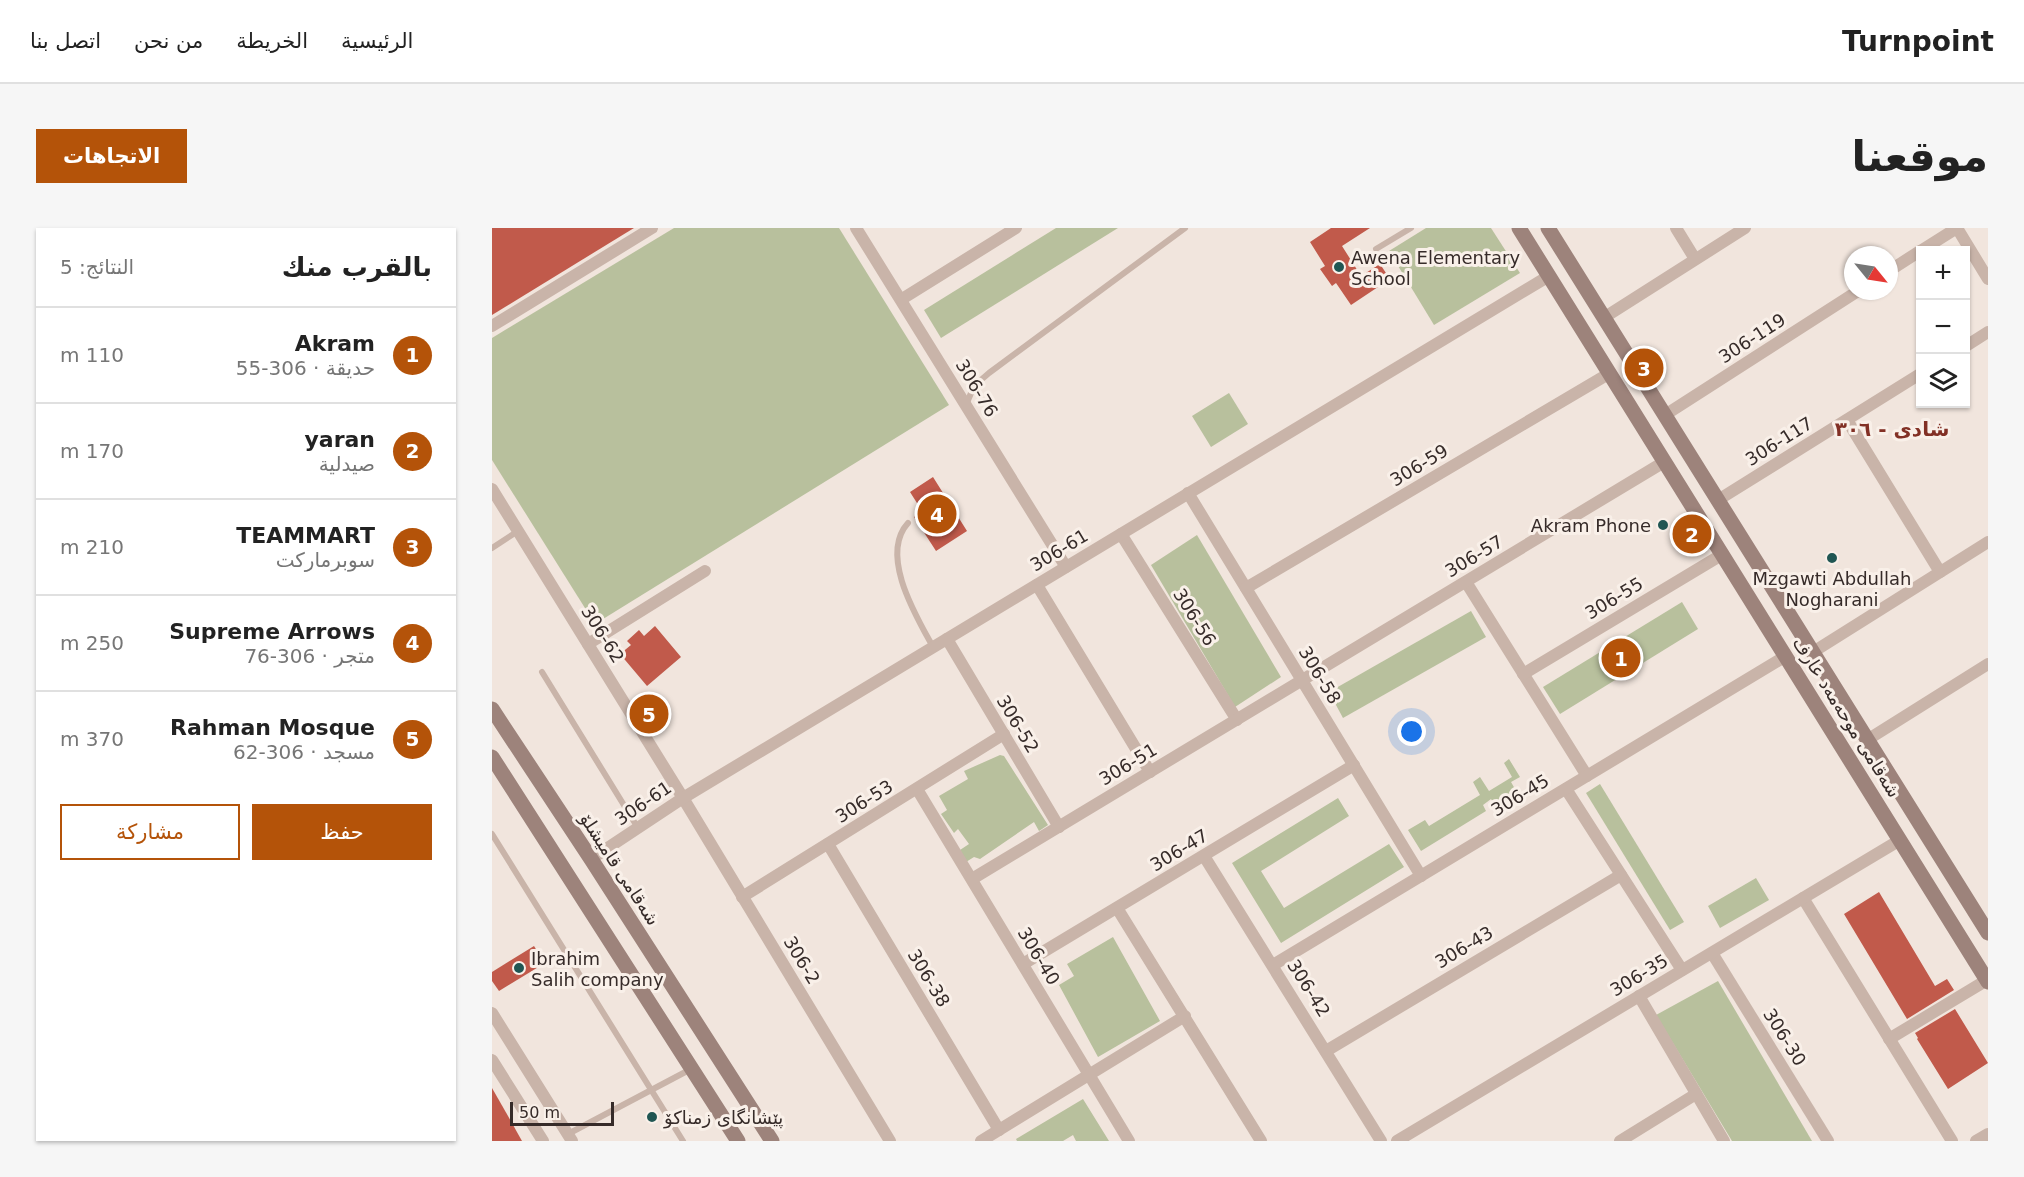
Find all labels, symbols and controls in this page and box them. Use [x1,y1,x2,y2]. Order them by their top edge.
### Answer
text: Turnpoint [1842,25,1994,58]
text: اتصل بنا [30,29,101,53]
text: من نحن [134,29,203,53]
text: الخريطة [236,29,308,53]
text: الرئيسية [341,29,413,53]
button: الاتجاهات [36,129,187,183]
text: موقعنا [1852,132,1988,181]
north arrow [1844,246,1898,300]
map controls [1916,246,1970,408]
button: + [1916,246,1970,300]
place label: Awena Elementary School [1351,247,1520,289]
text: بالقرب منك [282,252,432,282]
text: النتائج: 5 [60,255,134,279]
marker: Awena Elementary School [1332,260,1346,274]
button: − [1916,300,1970,354]
street label: 306-119 [1715,309,1789,367]
text: Akram [295,331,375,356]
text: 110 m [60,343,124,367]
text: 1 [406,343,419,367]
pin: 3 [1624,346,1664,390]
button: layers [1916,354,1970,408]
street label: 306-76 [952,355,1002,421]
text: حديقة · 306-55 [236,356,375,380]
street label: 306-117 [1742,412,1816,470]
district label: شادی - ٣٠٦ [1835,417,1949,441]
text: yaran [304,427,375,452]
text: 170 m [60,439,124,463]
text: 2 [406,439,419,463]
street label: 306-59 [1386,440,1452,490]
text: صيدلية [319,452,375,476]
pin: 4 [918,492,956,536]
pin: 2 [1672,512,1712,556]
place label: Akram Phone [1531,515,1651,536]
marker: Akram Phone [1656,518,1670,532]
text: TEAMMART [236,523,375,548]
street label: 306-61 [1026,525,1092,575]
street label: 306-57 [1441,531,1507,581]
text: 210 m [60,535,124,559]
text: 3 [406,535,419,559]
text: سوبرماركت [276,548,375,572]
marker: Mzgawti Abdullah Nogharani [1825,551,1839,565]
place label: Mzgawti Abdullah Nogharani [1753,568,1911,610]
street label: 306-55 [1581,573,1647,623]
street label: 306-56 [1169,584,1221,650]
street label: 306-62 [577,601,629,667]
text: Supreme Arrows [169,619,375,644]
text: 250 m [60,631,124,655]
text: 4 [406,631,419,655]
street label: شەقامی موحەمەد عارف [1788,633,1905,802]
pin: 1 [1602,636,1640,680]
street label: 306-58 [1295,642,1345,708]
text: متجر · 306-76 [244,644,375,668]
street label: 306-52 [993,691,1043,757]
pin: 5 [630,692,668,736]
text: Rahman Mosque [170,715,375,740]
your location [1397,717,1426,746]
text: 370 m [60,727,124,751]
text: 5 [406,727,419,751]
street label: 306-51 [1095,739,1161,789]
text: مسجد · 306-62 [233,740,375,764]
street label: 306-45 [1487,770,1553,820]
street label: 306-53 [831,775,897,827]
street label: 306-61 [611,776,675,830]
button: مشاركة [60,804,240,860]
button: حفظ [252,804,432,860]
street label: شەقامی قامیشلۆ [574,808,664,930]
street label: 306-47 [1146,825,1212,875]
street label: 306-43 [1431,922,1497,972]
street label: 306-40 [1014,923,1064,989]
street label: 306-2 [780,932,824,988]
street label: 306-38 [904,945,954,1011]
place label: Ibrahim Salih company [531,948,664,990]
street label: 306-35 [1606,950,1672,1000]
street label: 306-42 [1283,955,1335,1021]
marker: Ibrahim Salih company [512,961,526,975]
street label: 306-30 [1759,1004,1811,1070]
scale bar [510,1099,614,1126]
text: 50 m [519,1103,560,1122]
place label: پێشانگای زمناكۆ [663,1107,783,1129]
marker: پێشانگای زمناكۆ [645,1110,659,1124]

